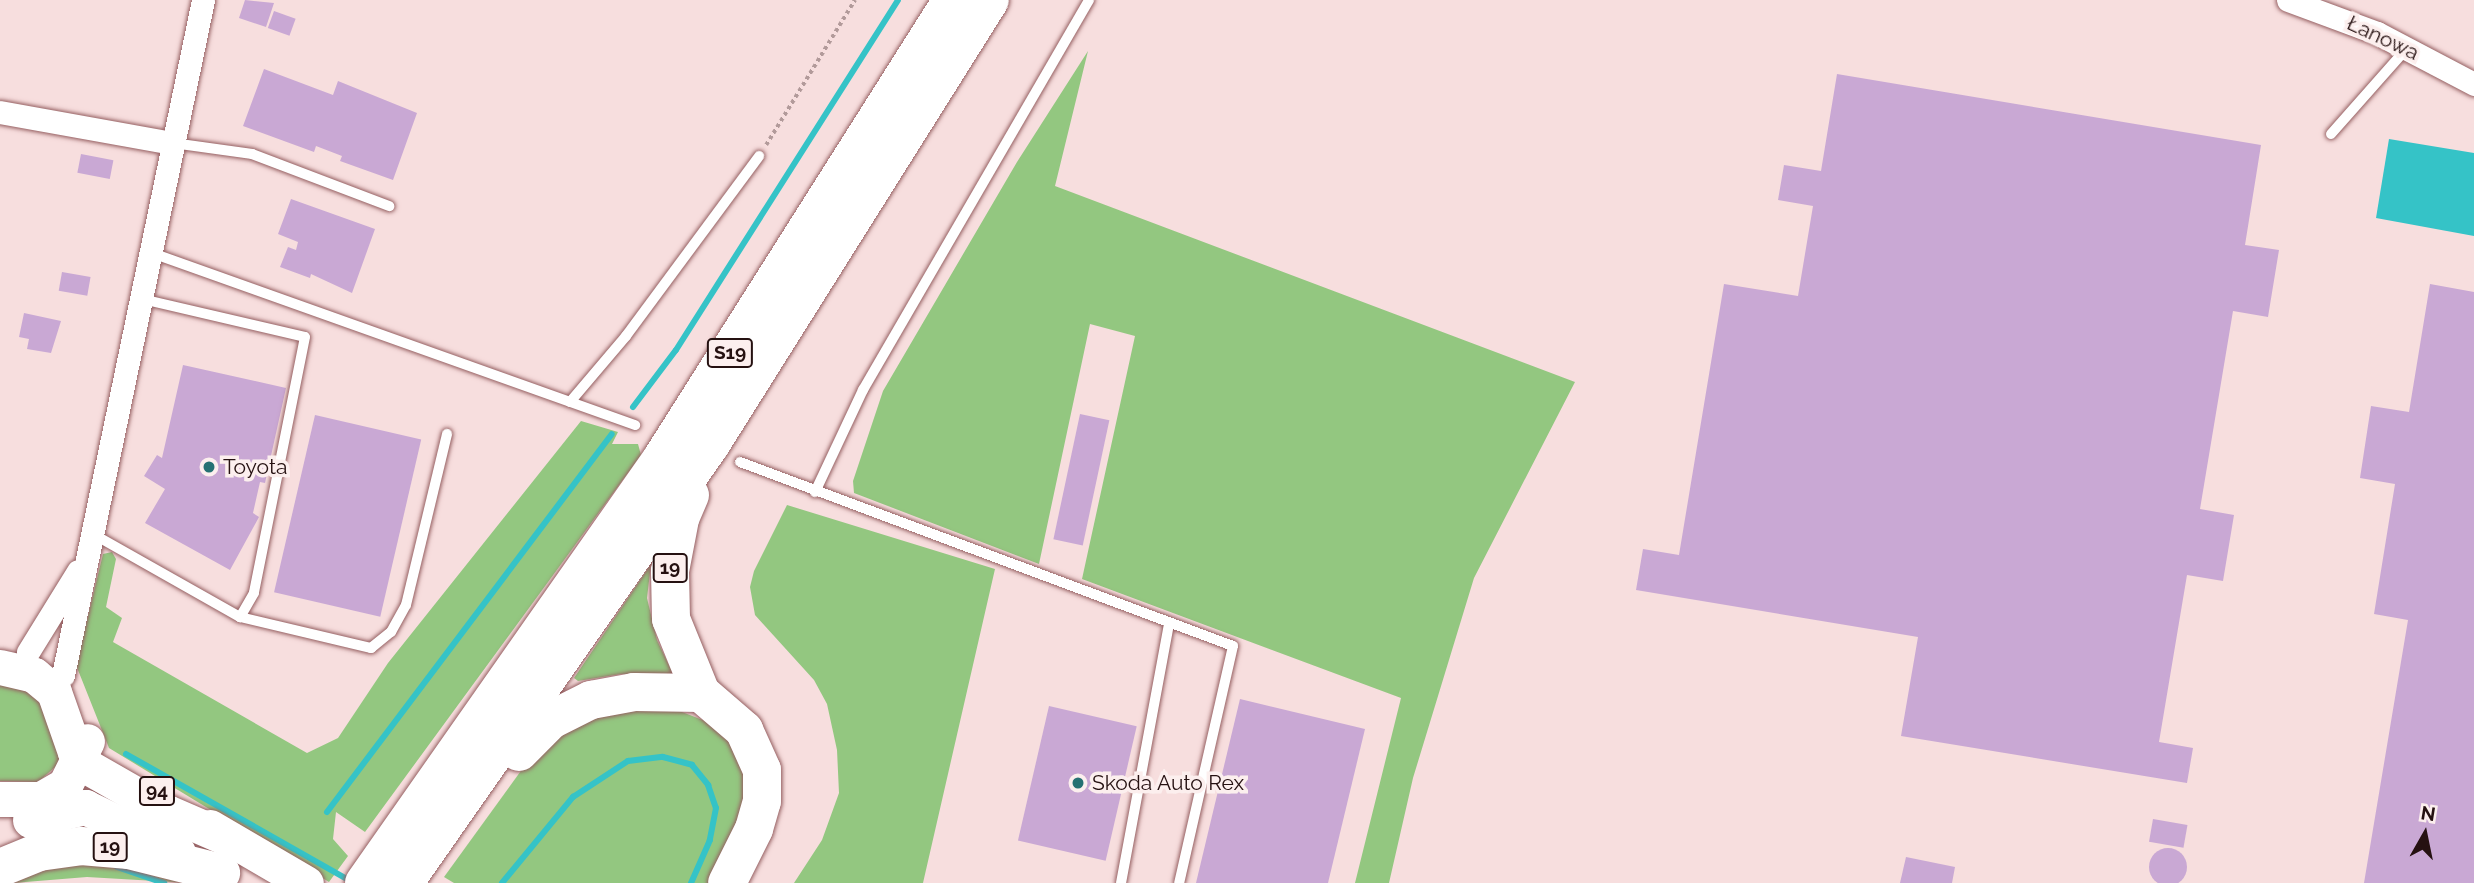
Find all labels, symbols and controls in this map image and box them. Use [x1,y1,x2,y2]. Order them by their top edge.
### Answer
street label: Łanowa [2343,10,2423,66]
road number: S19 [706,338,754,368]
place label: Toyota [223,454,287,480]
marker: Toyota [201,459,217,475]
road number: 19 [652,552,688,583]
place label: Skoda Auto Rex [1092,770,1245,796]
marker: Skoda Auto Rex [1070,775,1086,791]
road number: 94 [138,776,176,806]
north arrow [2390,799,2460,869]
text: N [2419,801,2437,825]
road number: 19 [92,832,128,862]

